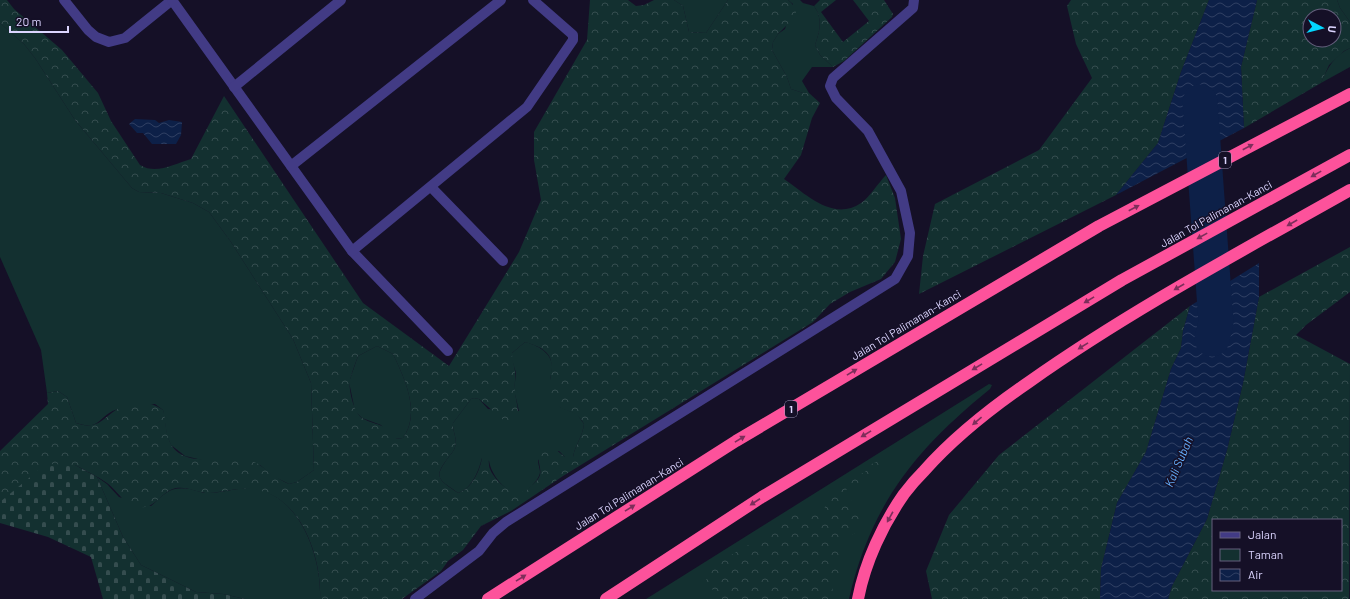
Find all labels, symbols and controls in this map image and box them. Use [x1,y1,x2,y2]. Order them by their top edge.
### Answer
scale bar [10,8,68,34]
north arrow [1302,8,1342,48]
text: 20 m [16,14,42,28]
text: U [1326,25,1339,34]
one-way arrow [1243,144,1254,151]
road number: 1 [1219,152,1231,168]
one-way arrow [1310,170,1322,177]
street label: Jalan Tol Palimanan–Kanci [1158,177,1274,250]
one-way arrow [1128,205,1139,211]
one-way arrow [1286,219,1298,226]
one-way arrow [1196,233,1208,240]
one-way arrow [1173,284,1185,291]
street label: Jalan Tol Palimanan–Kanci [848,287,963,363]
one-way arrow [1083,297,1095,304]
one-way arrow [1077,342,1088,349]
one-way arrow [971,364,983,371]
one-way arrow [846,369,858,376]
road number: 1 [785,401,797,417]
one-way arrow [971,416,982,425]
one-way arrow [860,431,872,438]
water label: Kali Subah [1161,434,1195,489]
one-way arrow [734,435,746,442]
street label: Jalan Tol Palimanan–Kanci [572,455,686,532]
one-way arrow [750,498,760,506]
one-way arrow [625,504,635,512]
one-way arrow [887,511,894,523]
legend [1212,519,1342,591]
text: Jalan [1248,527,1276,541]
text: Taman [1248,547,1283,561]
text: Air [1248,567,1263,581]
one-way arrow [515,574,526,582]

